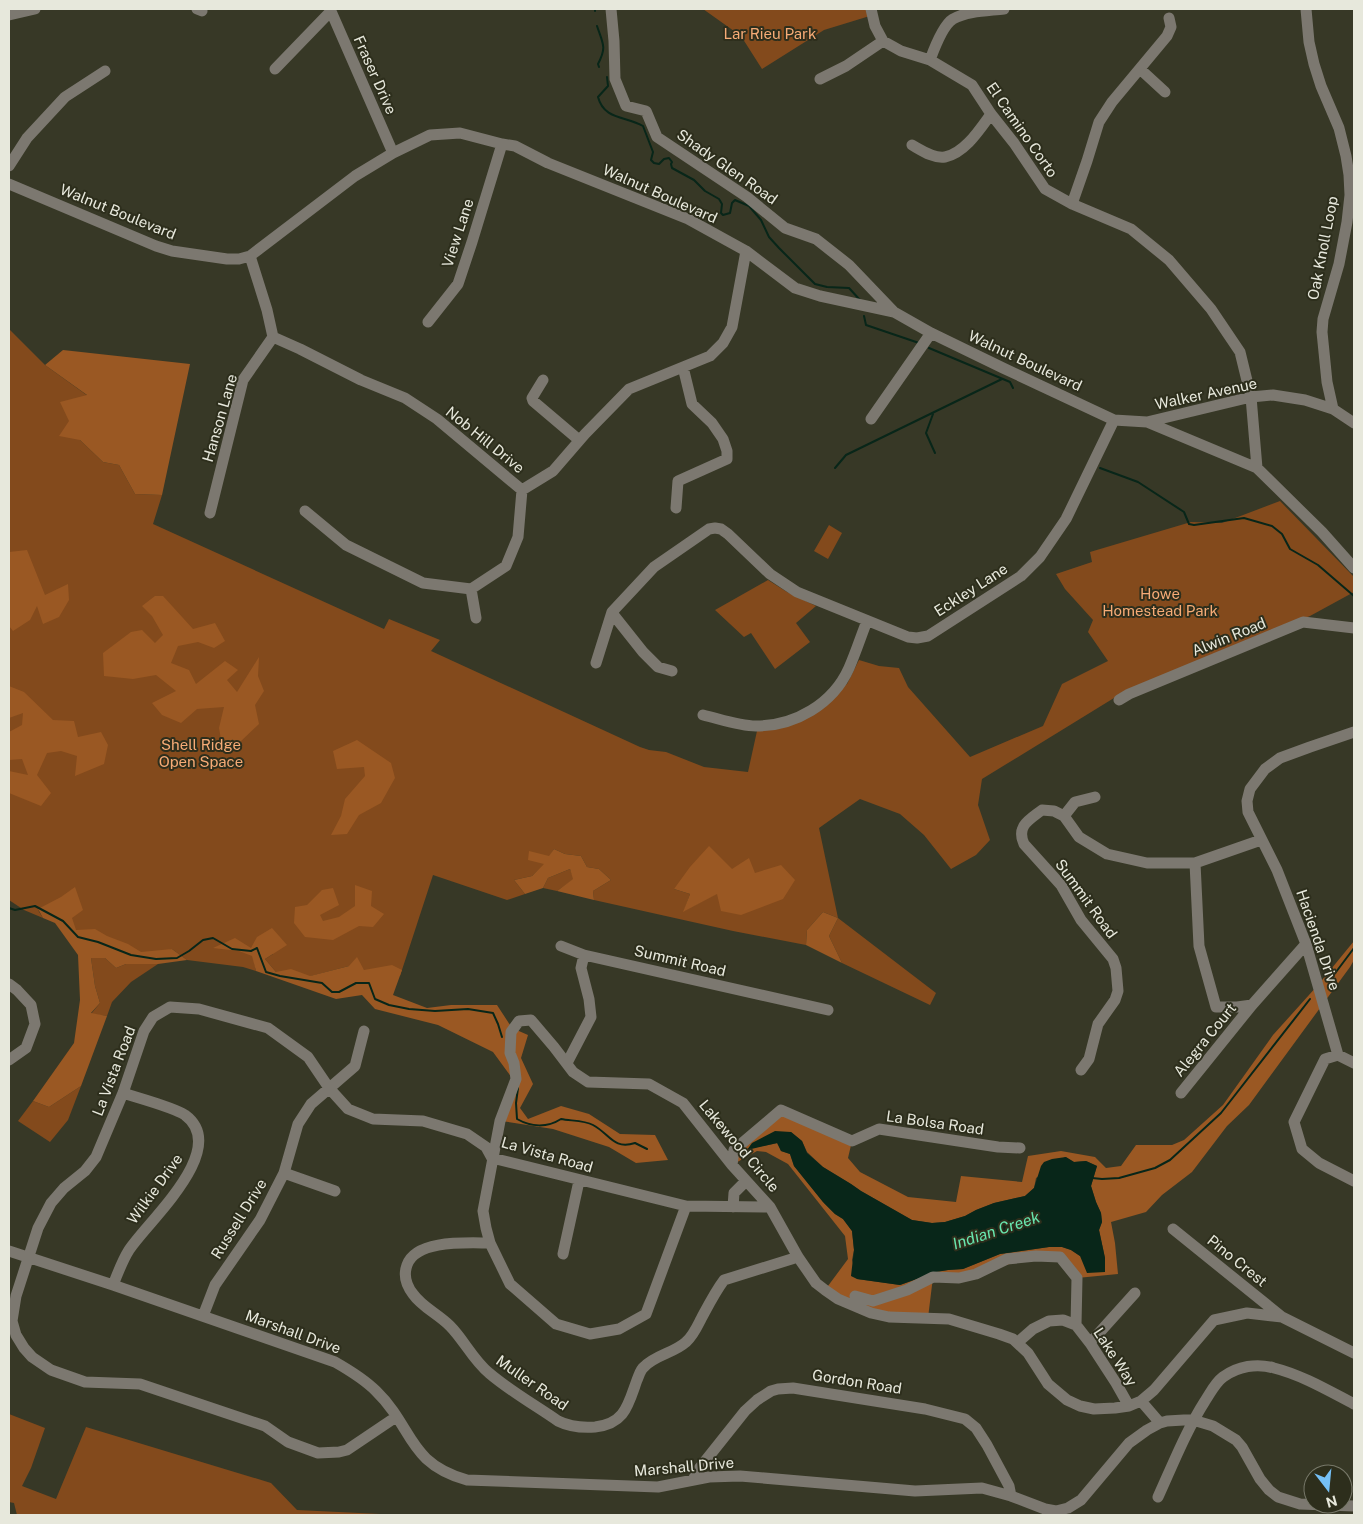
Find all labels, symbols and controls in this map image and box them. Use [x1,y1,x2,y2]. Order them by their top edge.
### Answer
park label: Lar Rieu Park [724,25,816,42]
street label: Fraser Drive [351,33,400,117]
street label: El Camino Corto [983,79,1061,180]
street label: Shady Glen Road [674,125,781,208]
street label: Walnut Boulevard [600,161,720,226]
street label: Walnut Boulevard [58,181,179,243]
street label: Oak Knoll Loop [1304,195,1341,301]
street label: View Lane [438,196,477,269]
street label: Walnut Boulevard [966,327,1085,394]
street label: Hanson Lane [199,372,240,464]
street label: Walker Avenue [1153,374,1259,413]
street label: Nob Hill Drive [443,403,528,476]
street label: Eckley Lane [931,560,1010,620]
park label: Howe Homestead Park [1102,585,1218,619]
street label: Alwin Road [1189,614,1268,659]
park label: Shell Ridge Open Space [159,736,243,770]
street label: Summit Road [1052,856,1121,942]
street label: Hacienda Drive [1293,887,1344,992]
street label: Summit Road [633,942,728,979]
street label: Alegra Court [1170,1000,1239,1080]
street label: La Vista Road [89,1024,138,1118]
street label: Lakewood Circle [696,1096,783,1195]
street label: La Bolsa Road [885,1107,985,1138]
street label: La Vista Road [499,1133,595,1176]
street label: Wilkie Drive [123,1150,186,1227]
street label: Russell Drive [207,1176,270,1262]
water label: Indian Creek [950,1207,1043,1254]
street label: Pino Crest [1204,1231,1271,1290]
street label: Marshall Drive [243,1306,343,1357]
street label: Lake Way [1090,1324,1141,1389]
street label: Muller Road [493,1352,572,1414]
street label: Gordon Road [811,1366,903,1397]
street label: Marshall Drive [633,1454,735,1479]
north arrow [1303,1464,1353,1514]
text: N [1324,1492,1339,1511]

